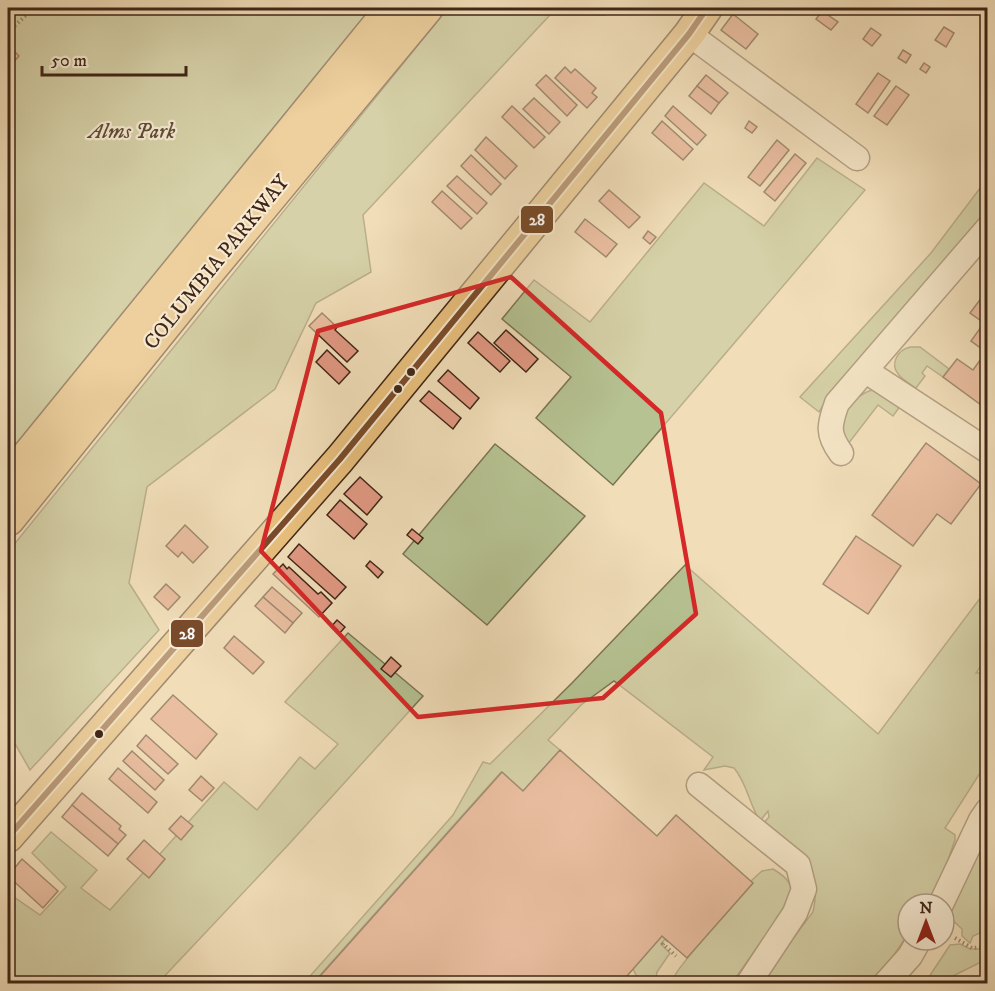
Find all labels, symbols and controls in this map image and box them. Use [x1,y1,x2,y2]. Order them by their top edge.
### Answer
scale bar [42,39,186,77]
text: 50 m [51,50,87,72]
park label: Alms Park [87,119,176,145]
street label: COLUMBIA PARKWAY [138,170,296,355]
line badge: 28 [520,205,554,234]
text: 28 [529,210,545,230]
unlabelled marker [405,366,417,378]
unlabelled marker [392,383,404,395]
line badge: 28 [170,619,204,648]
text: 28 [179,624,195,644]
unlabelled marker [93,728,105,740]
north arrow [896,892,956,952]
text: N [919,898,933,918]

